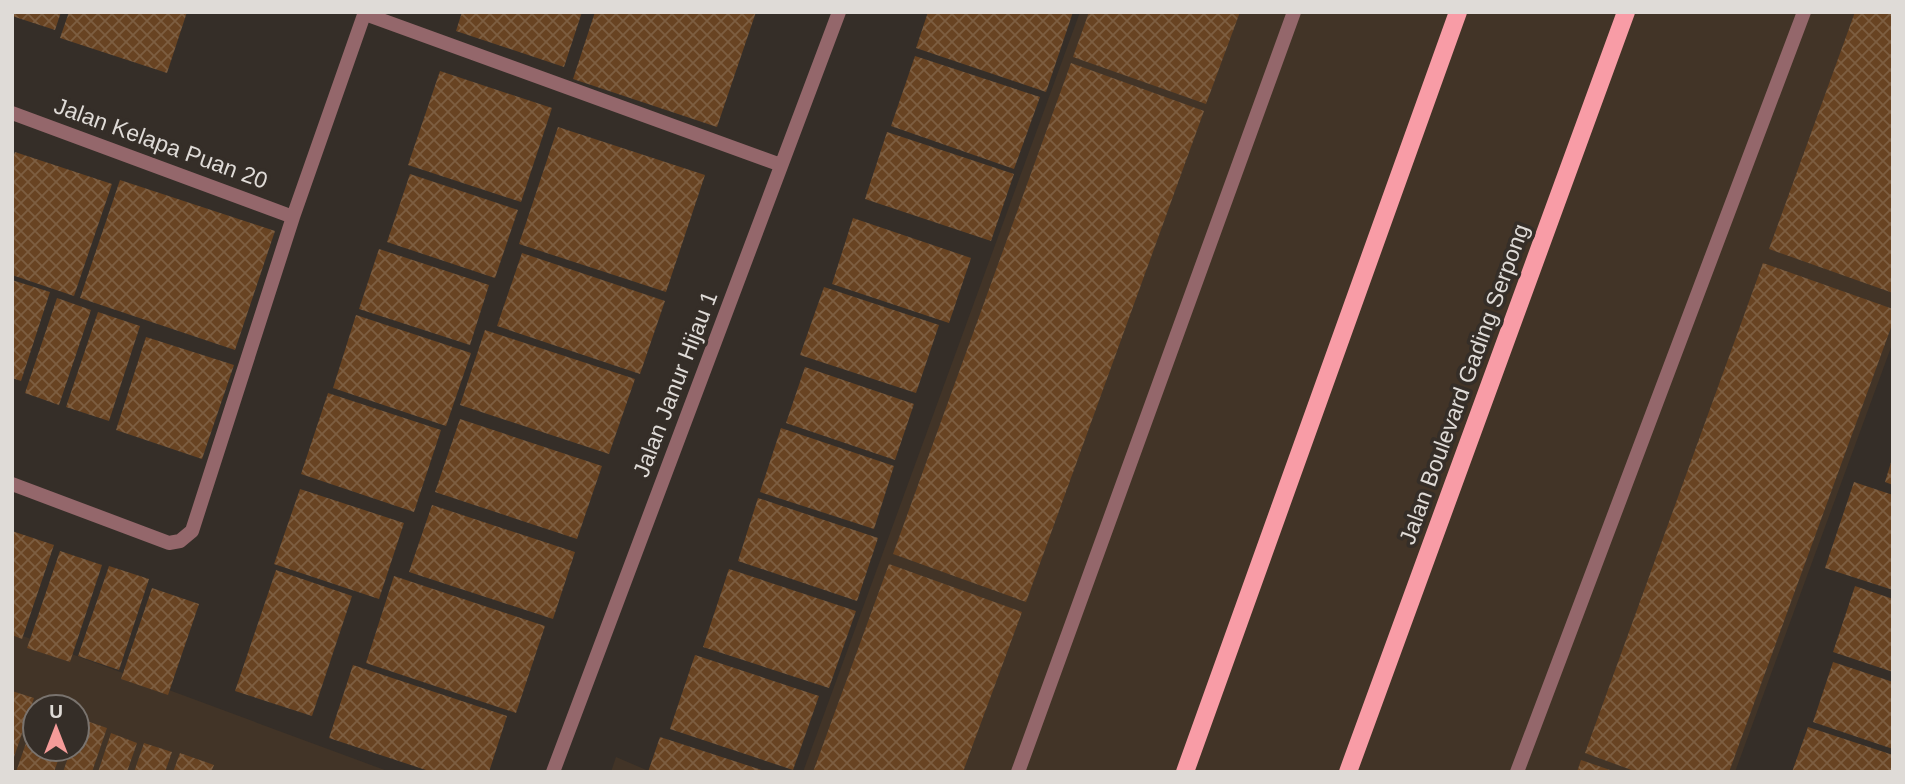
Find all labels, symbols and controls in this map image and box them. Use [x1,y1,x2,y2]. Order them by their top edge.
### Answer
street label: Jalan Kelapa Puan 20 [51,92,271,194]
street label: Jalan Boulevard Gading Serpong [1394,220,1534,548]
street label: Jalan Janur Hijau 1 [628,287,722,481]
north arrow [21,693,91,763]
text: U [49,701,63,722]

